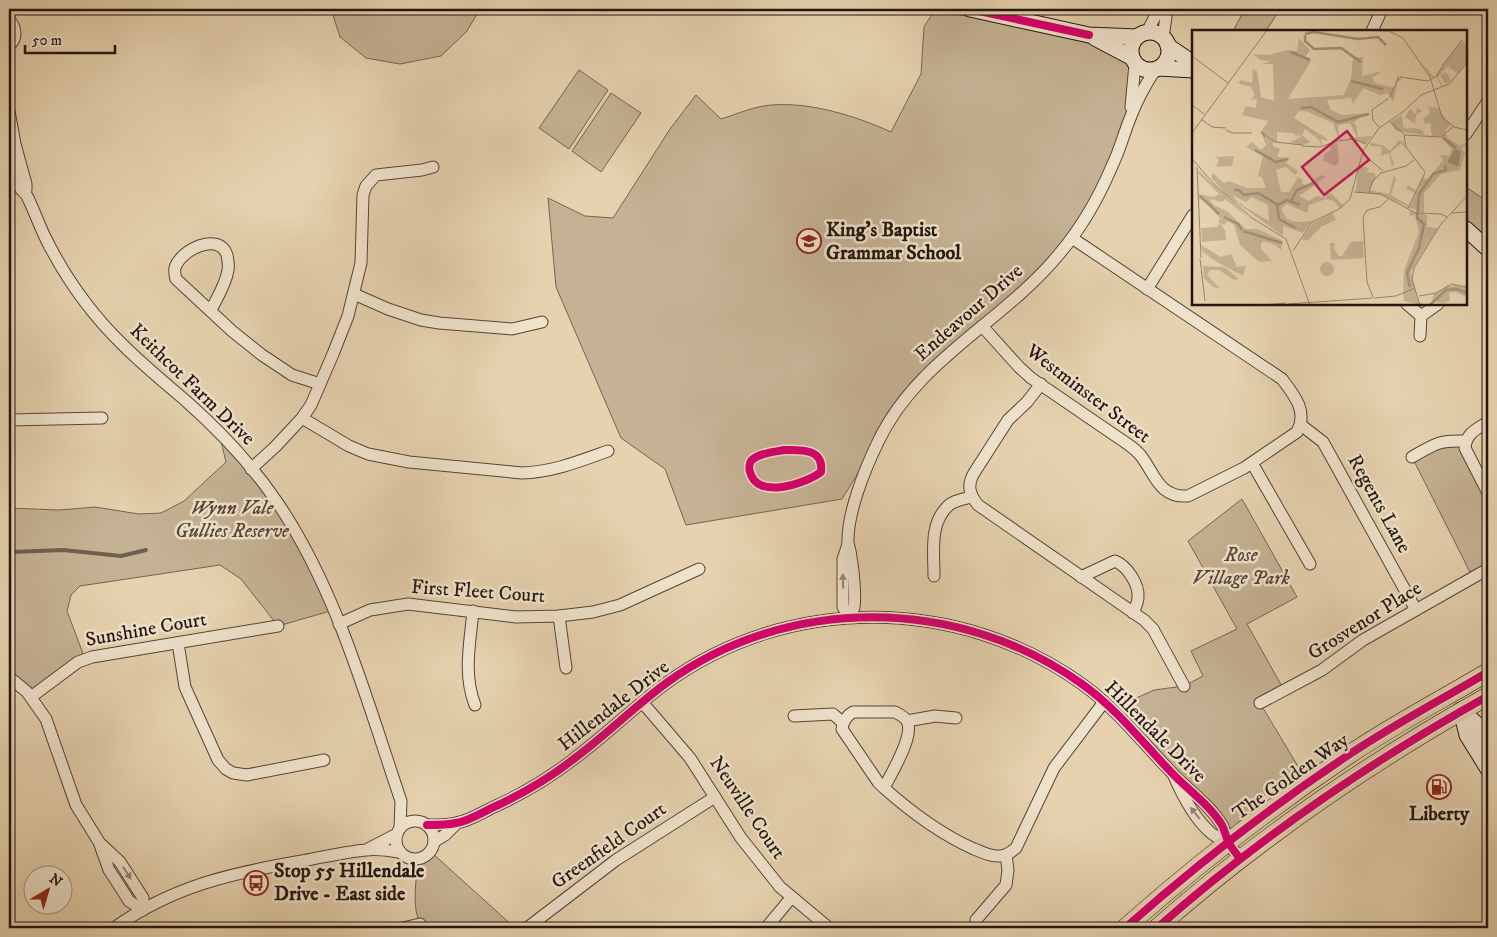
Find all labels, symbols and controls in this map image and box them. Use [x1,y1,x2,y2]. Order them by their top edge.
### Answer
scale bar [25,22,115,54]
inset map [1192,30,1467,305]
text: 50 m [32,31,62,50]
place label: King's Baptist Grammar School [826,218,962,266]
school or university icon: King's Baptist Grammar School [796,228,822,254]
street label: Endeavour Drive [910,259,1028,367]
street label: Keithcot Farm Drive [124,319,260,451]
street label: Westminster Street [1020,338,1155,449]
street label: Regents Lane [1342,450,1416,558]
park label: Wynn Vale Gullies Reserve [175,496,290,544]
park label: Rose Village Park [1192,543,1290,591]
one-way arrow [839,573,847,589]
street label: First Fleet Court [410,575,546,609]
street label: Grosvenor Place [1303,576,1427,666]
street label: Sunshine Court [84,607,208,653]
street label: Hillendale Drive [553,655,675,757]
street label: Hillendale Drive [1099,676,1211,788]
street label: The Golden Way [1228,728,1354,826]
street label: Neuville Court [703,752,791,864]
fuel station icon: Liberty [1426,774,1452,800]
street label: Greenfield Court [547,797,671,895]
place label: Liberty [1409,802,1470,827]
one-way arrow [1190,807,1200,820]
place label: Stop 55 Hillendale Drive - East side [274,859,425,907]
north arrow [22,864,72,914]
one-way arrow [122,867,132,880]
text: N [45,870,66,891]
bus stop icon: Stop 55 Hillendale Drive - East side [243,870,269,896]

